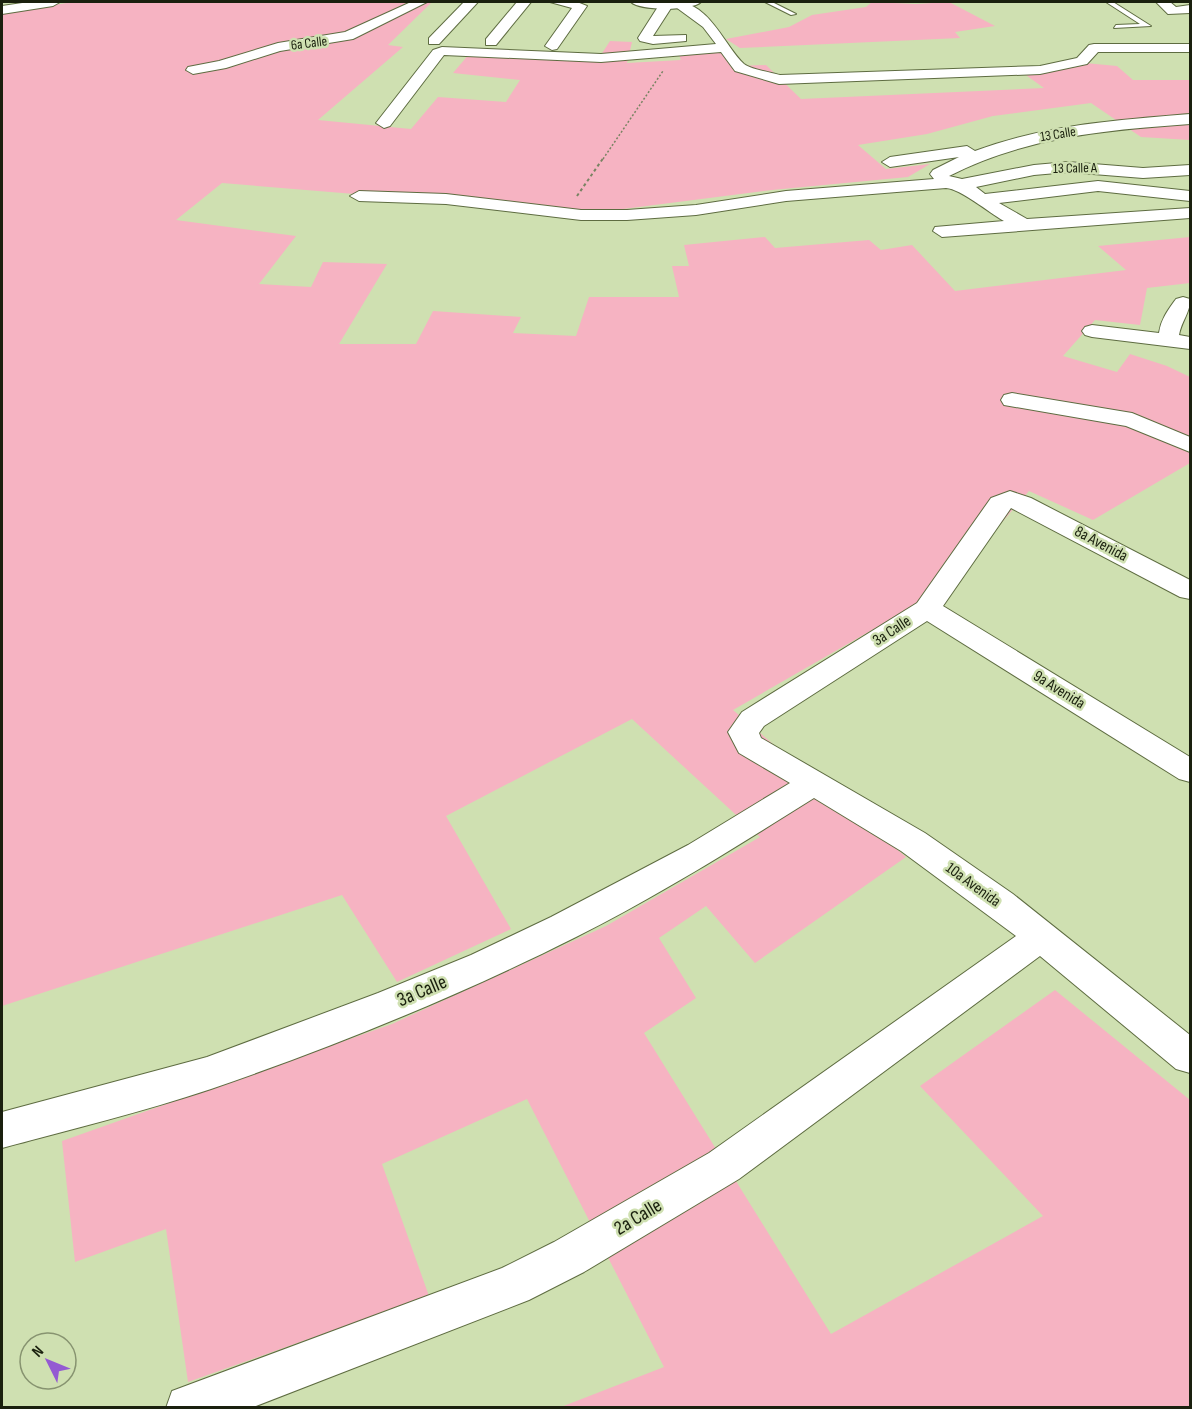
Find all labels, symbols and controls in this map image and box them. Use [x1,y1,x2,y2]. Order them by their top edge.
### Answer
street label: 6a Calle [290,32,328,54]
street label: 13 Calle [1039,123,1077,145]
street label: 13 Calle A [1053,159,1098,177]
street label: 8a Avenida [1071,522,1131,566]
street label: 3a Calle [869,612,915,650]
street label: 9a Avenida [1030,667,1088,713]
street label: 10a Avenida [942,859,1004,911]
street label: 3a Calle [393,970,451,1012]
street label: 2a Calle [610,1193,666,1241]
north arrow [18,1331,78,1391]
text: N [28,1342,48,1361]

